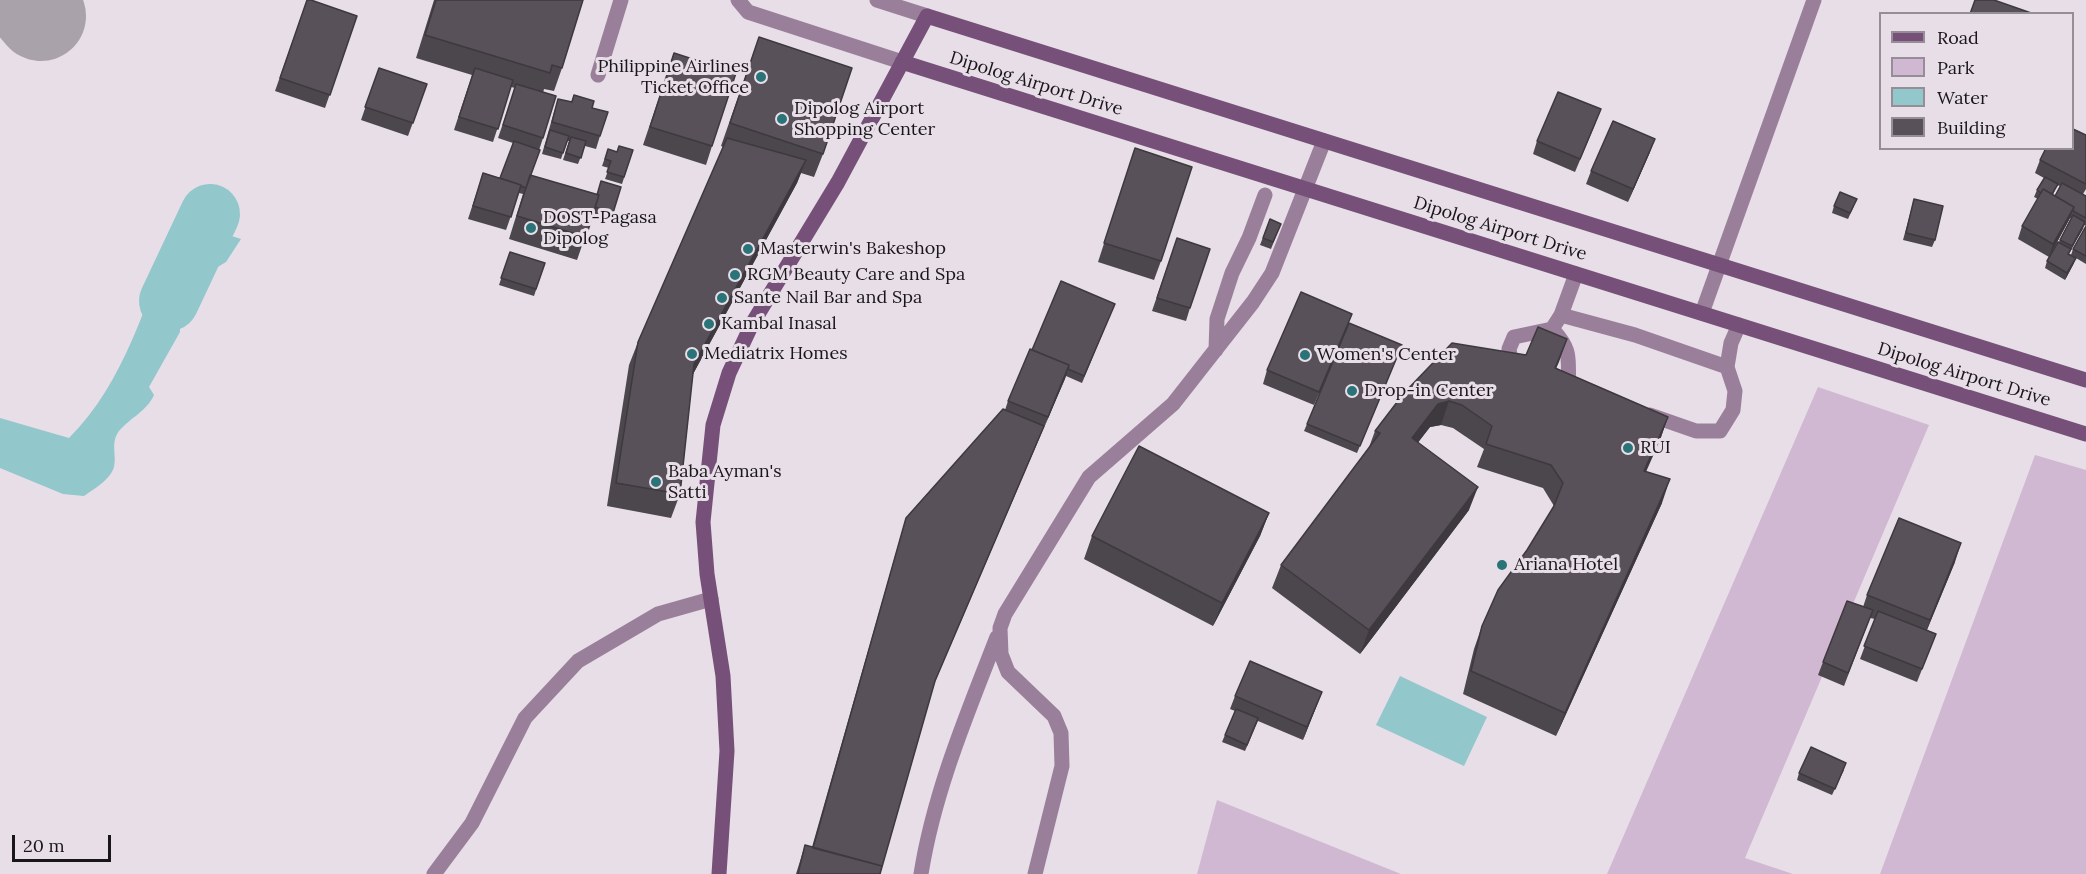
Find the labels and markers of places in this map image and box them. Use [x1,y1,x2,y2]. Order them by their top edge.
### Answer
place label: Philippine Airlines Ticket Office [597,56,749,98]
marker: Philippine Airlines Ticket Office [754,70,768,84]
place label: Dipolog Airport Shopping Center [794,98,935,140]
marker: Dipolog Airport Shopping Center [775,112,789,126]
place label: DOST-Pagasa Dipolog [543,207,657,250]
marker: DOST-Pagasa Dipolog [524,221,538,235]
place label: Masterwin's Bakeshop [760,238,946,260]
marker: Masterwin's Bakeshop [741,242,755,256]
place label: RGM Beauty Care and Spa [747,264,965,286]
marker: RGM Beauty Care and Spa [728,268,742,282]
place label: Sante Nail Bar and Spa [734,287,922,309]
marker: Sante Nail Bar and Spa [715,291,729,305]
place label: Kambal Inasal [721,313,837,335]
marker: Kambal Inasal [702,317,716,331]
place label: Mediatrix Homes [704,343,847,365]
place label: Women's Center [1317,344,1456,366]
marker: Mediatrix Homes [685,347,699,361]
marker: Women's Center [1298,348,1312,362]
place label: Drop-in Center [1364,380,1493,402]
marker: Drop-in Center [1345,384,1359,398]
place label: RUI [1640,437,1671,459]
marker: RUI [1621,441,1635,455]
place label: Baba Ayman's Satti [668,461,782,504]
marker: Baba Ayman's Satti [649,475,663,489]
place label: Ariana Hotel [1514,554,1618,576]
marker: Ariana Hotel [1495,558,1509,572]

